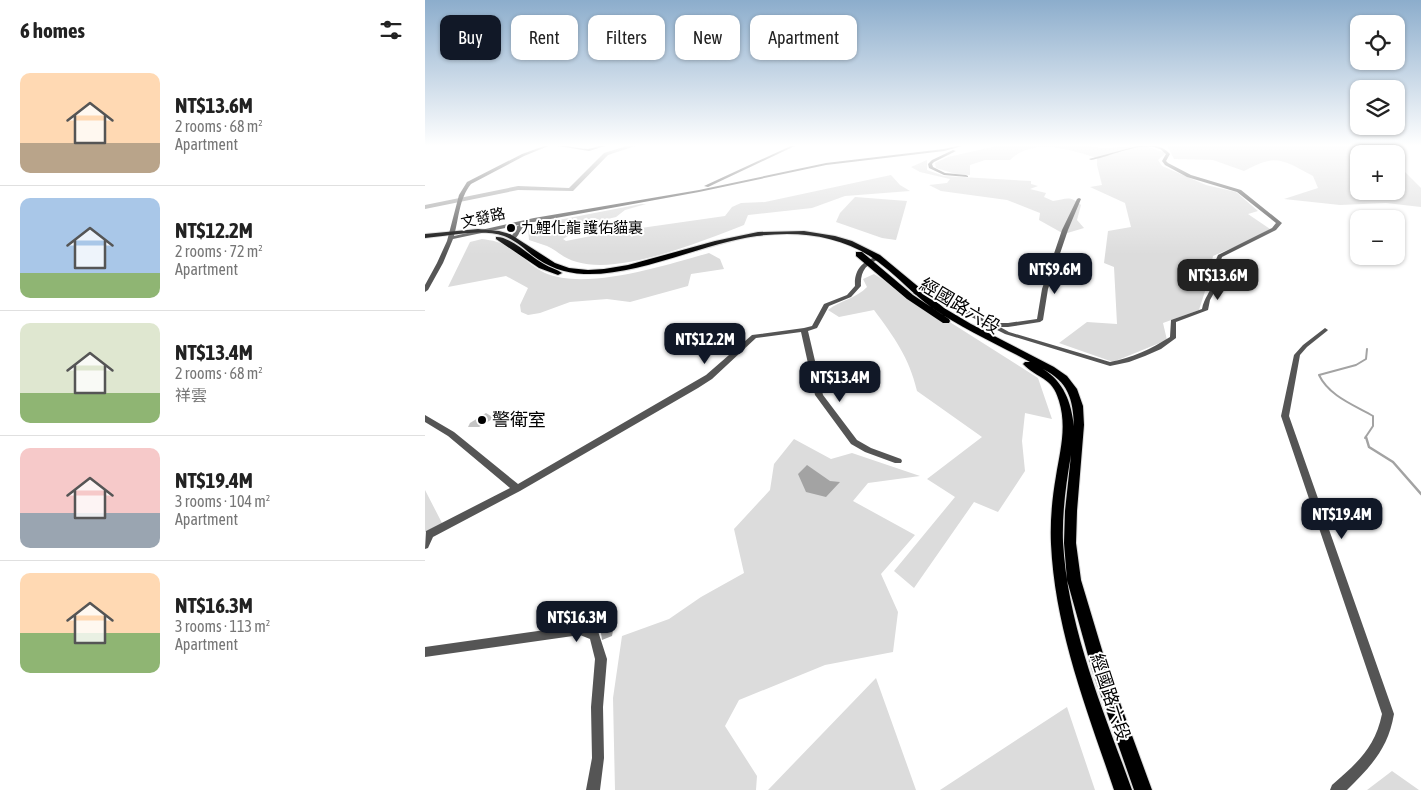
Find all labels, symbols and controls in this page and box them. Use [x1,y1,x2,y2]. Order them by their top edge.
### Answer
chip: Buy [440,15,501,60]
chip: Rent [511,15,578,60]
chip: Filters [588,15,665,60]
chip: New [675,15,740,60]
chip: Apartment [750,15,857,60]
map controls [1350,15,1405,265]
button: locate [1350,15,1405,70]
icon: filters [377,16,405,44]
text: 6 homes [20,18,85,42]
button: layers [1350,80,1405,135]
icon: home [60,93,120,153]
text: NT$13.6M [175,93,253,117]
text: 2 rooms · 68 m² [175,117,263,135]
text: Apartment [175,135,238,153]
button: + [1350,145,1405,200]
street label: 文發路 [459,204,507,231]
button: − [1350,210,1405,265]
icon: home [60,218,120,278]
text: NT$12.2M [175,218,253,242]
place label: 九鯉化龍 護佑貓裏 [521,219,643,236]
marker: 九鯉化龍 護佑貓裏 [505,222,517,234]
text: 2 rooms · 72 m² [175,242,263,260]
pin: NT$9.6M [1009,252,1101,295]
pin: NT$13.6M [1166,258,1270,301]
text: Apartment [175,260,238,278]
text: NT$9.6M [1029,260,1081,278]
text: NT$13.6M [1188,266,1248,284]
street label: 經國路六段 [916,273,1004,338]
pin: NT$12.2M [653,322,757,365]
text: NT$12.2M [675,330,735,348]
text: NT$13.4M [175,340,253,364]
icon: home [60,343,120,403]
pin: NT$13.4M [788,360,892,403]
text: 2 rooms · 68 m² [175,364,263,382]
text: NT$13.4M [810,368,870,386]
text: 祥雲 [175,386,207,404]
place label: 警衛室 [492,409,546,430]
marker: 警衛室 [476,414,488,426]
icon: home [60,468,120,528]
text: NT$19.4M [175,468,253,492]
text: 3 rooms · 104 m² [175,492,270,510]
pin: NT$19.4M [1290,498,1394,540]
text: NT$19.4M [1312,505,1372,523]
text: Apartment [175,510,238,528]
icon: home [60,593,120,653]
text: NT$16.3M [175,593,253,617]
pin: NT$16.3M [525,600,629,643]
text: NT$16.3M [547,608,607,626]
text: 3 rooms · 113 m² [175,617,270,635]
text: Apartment [175,635,238,653]
street label: 經國路六段 [1087,651,1134,743]

